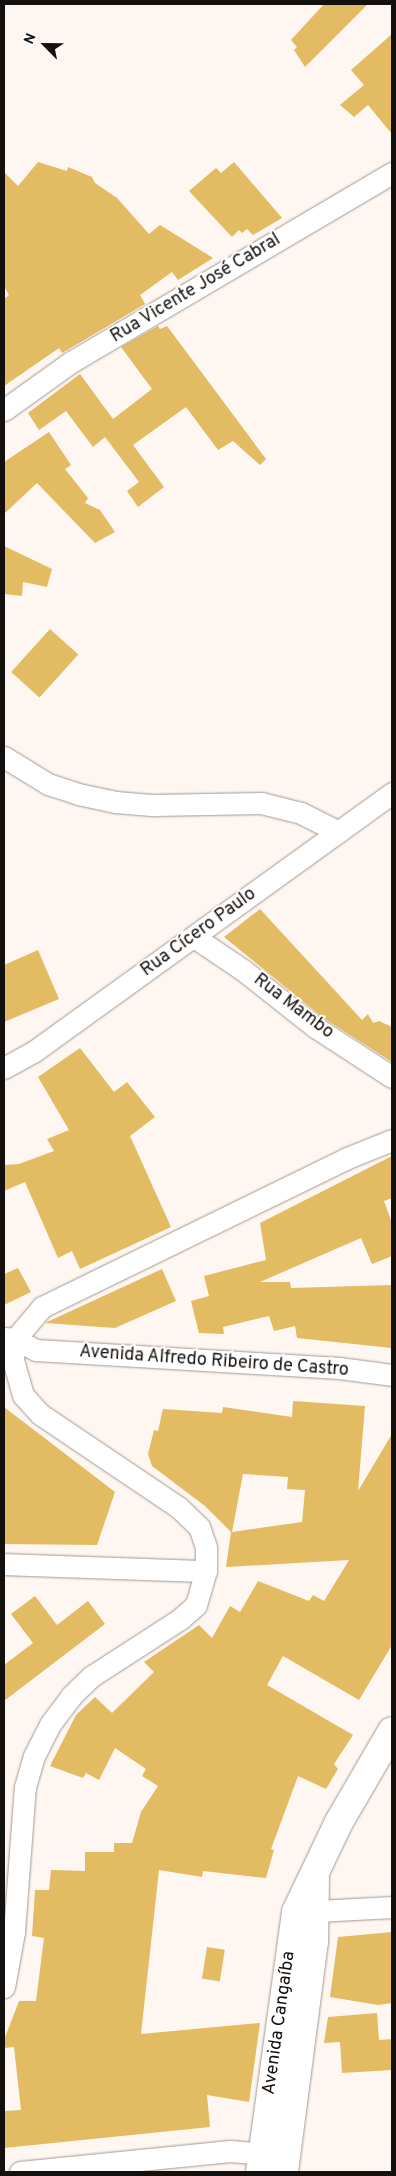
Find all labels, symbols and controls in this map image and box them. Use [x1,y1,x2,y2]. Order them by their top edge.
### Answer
north arrow [20,20,70,70]
text: N [21,31,41,47]
street label: Rua Vicente José Cabral [107,229,285,349]
street label: Rua Cícero Paulo [137,884,261,982]
street label: Rua Mambo [249,970,337,1044]
street label: Avenida Alfredo Ribeiro de Castro [78,1342,350,1382]
street label: Avenida Cangaíba [259,1950,301,2096]

